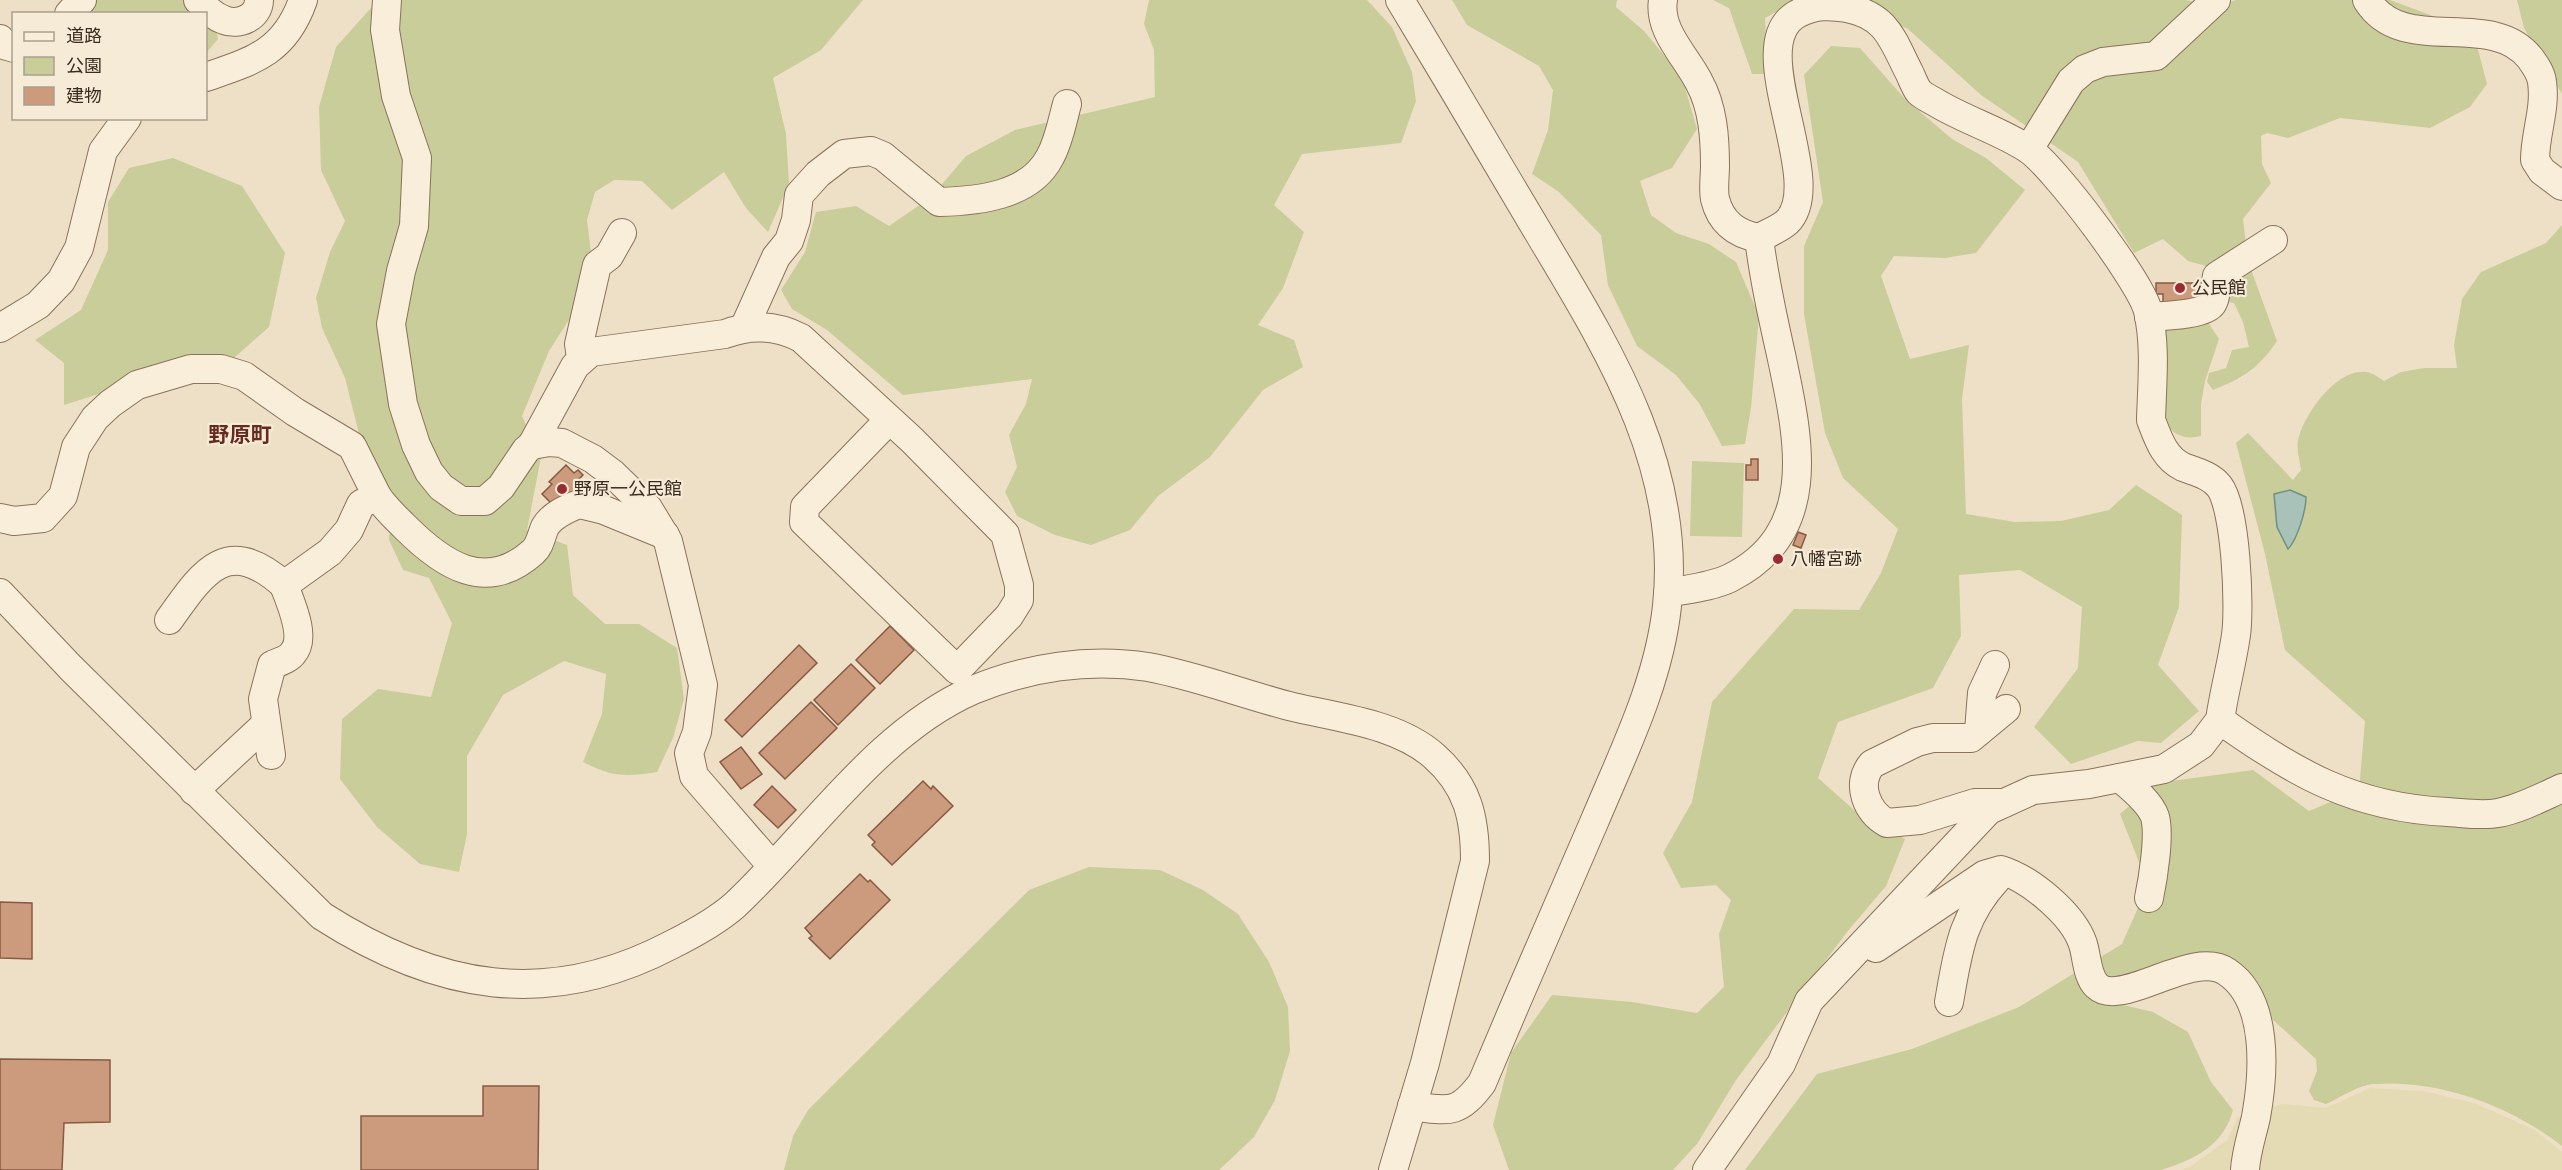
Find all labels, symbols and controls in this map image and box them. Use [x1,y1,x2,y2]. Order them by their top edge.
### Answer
legend [12,12,207,120]
text: 道路 [66,21,102,48]
text: 公園 [66,51,102,78]
text: 建物 [66,81,102,108]
place label: 公民館 [2192,273,2246,300]
marker: 公民館 [2173,281,2187,295]
district label: 野原町 [209,417,272,448]
place label: 野原一公民館 [574,474,682,501]
marker: 野原一公民館 [555,482,569,496]
place label: 八幡宮跡 [1790,544,1862,571]
marker: 八幡宮跡 [1771,552,1785,566]

